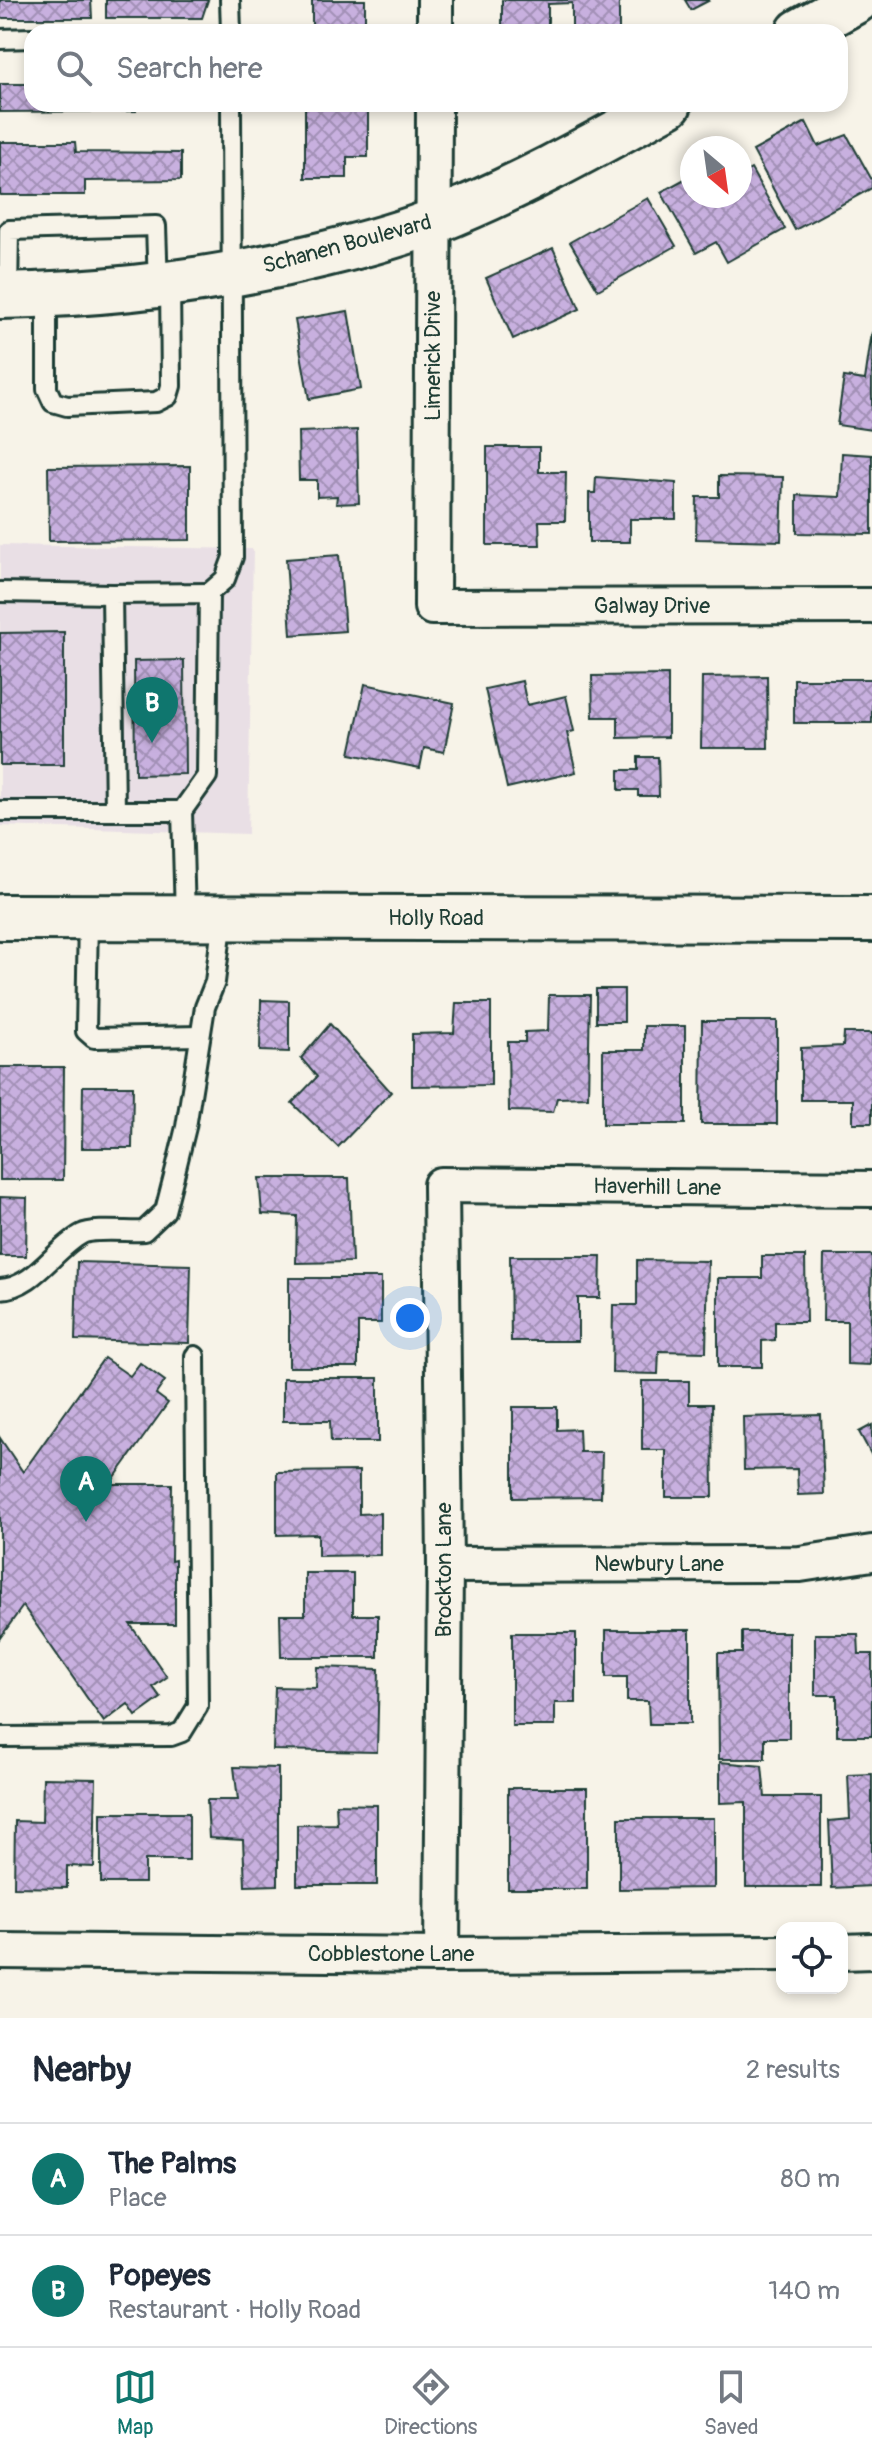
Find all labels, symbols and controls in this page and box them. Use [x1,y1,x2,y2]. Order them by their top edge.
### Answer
search box [24,24,848,112]
icon: search [52,46,96,90]
text: Search here [116,50,263,87]
north arrow [680,136,752,208]
street label: Schanen Boulevard [259,208,435,280]
street label: Limerick Drive [419,291,447,421]
street label: Galway Drive [594,592,710,620]
pin: B [126,677,178,743]
street label: Holly Road [388,904,484,932]
street label: Haverhill Lane [593,1172,721,1202]
your location [390,1298,430,1338]
pin: A [60,1456,112,1522]
street label: Brockton Lane [430,1502,458,1638]
street label: Newbury Lane [594,1550,724,1578]
map controls [776,1922,848,1994]
button: locate [776,1922,848,1994]
street label: Cobblestone Lane [308,1940,475,1968]
text: Nearby [32,2049,131,2092]
text: 2 results [746,2054,840,2086]
text: The Palms [108,2145,236,2182]
text: A [50,2163,66,2195]
text: 80 m [780,2163,840,2195]
text: Place [108,2182,167,2214]
text: Popeyes [108,2257,211,2294]
text: B [51,2275,65,2307]
text: 140 m [768,2275,840,2307]
text: Restaurant · Holly Road [108,2294,361,2326]
tab: Map [113,2365,157,2441]
tab: Directions [384,2365,477,2441]
tab: Saved [704,2365,759,2441]

